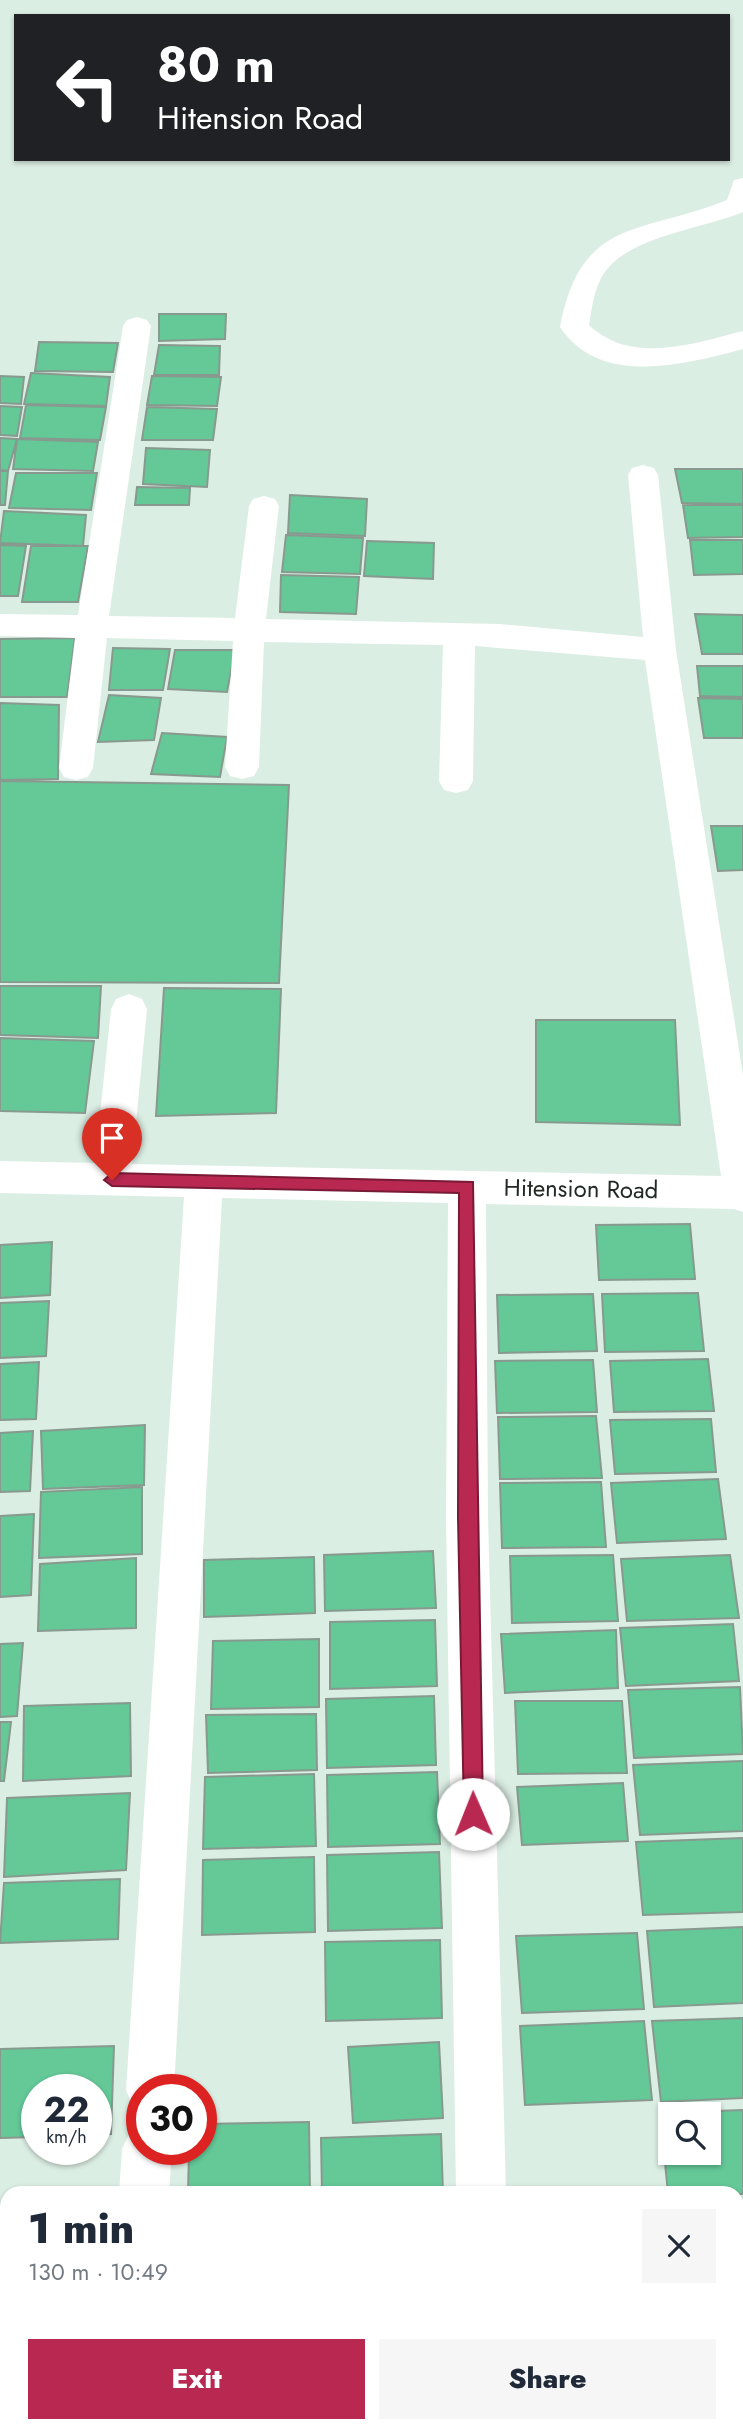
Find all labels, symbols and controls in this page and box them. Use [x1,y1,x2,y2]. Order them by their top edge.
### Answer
text: 80 m [157,30,275,100]
icon: left [42,42,133,133]
text: Hitension Road [157,95,363,141]
pin [82,1108,142,1180]
icon: arrive [93,1119,131,1157]
street label: Hitension Road [503,1170,659,1207]
position arrow [436,1777,510,1851]
speed limit sign: 30 [126,2074,217,2165]
text: 22 [44,2085,89,2135]
map controls [658,2102,721,2165]
button: search [658,2102,721,2165]
text: km/h [46,2124,87,2150]
text: 1 min [28,2198,134,2259]
button: close [642,2209,716,2283]
text: 130 m · 10:49 [28,2255,168,2289]
button: Exit [28,2339,365,2419]
button: Share [379,2339,716,2419]

